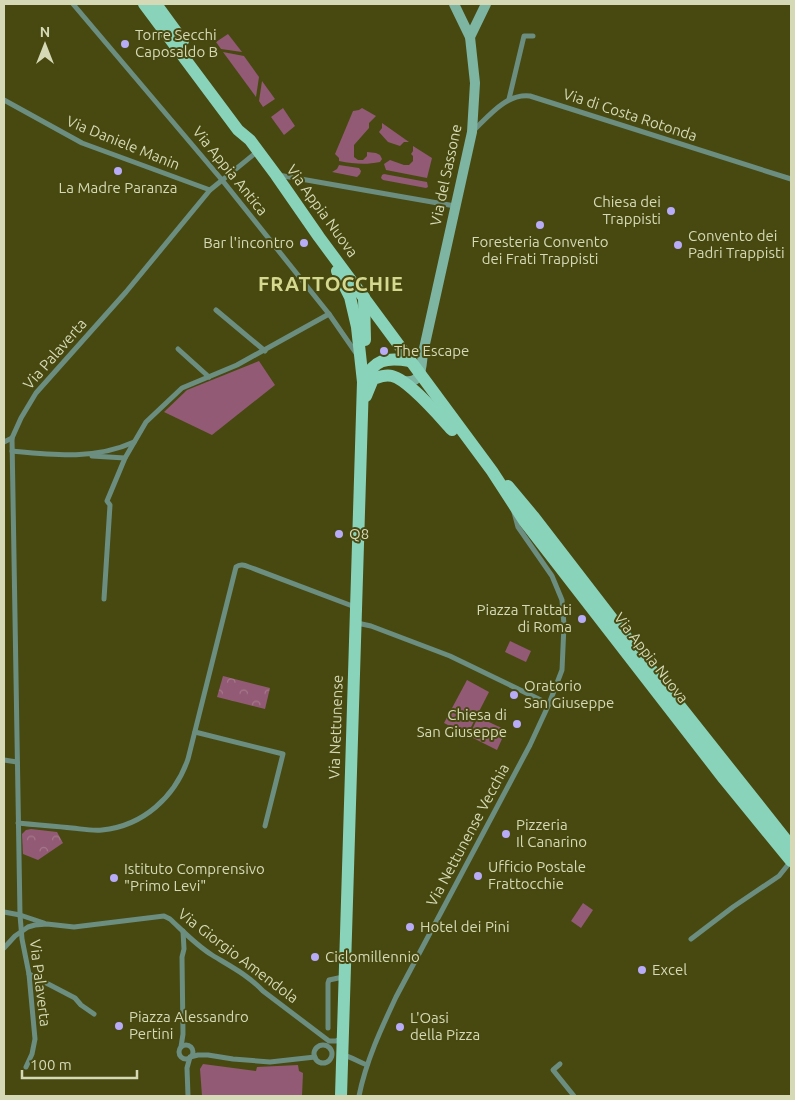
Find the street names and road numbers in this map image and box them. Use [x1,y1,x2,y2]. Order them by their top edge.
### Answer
street label: Via di Costa Rotonda [561,85,699,144]
street label: Via Daniele Manin [64,112,182,173]
street label: Via Appia Antica [189,123,271,219]
street label: Via del Sassone [426,123,465,227]
street label: Via Appia Nuova [283,161,362,260]
street label: Via Palaverta [19,315,90,392]
street label: Via Appia Nuova [611,609,692,706]
street label: Via Nettunense [325,675,346,779]
street label: Via Nettunense Vecchia [423,761,512,909]
street label: Via Giorgio Amendola [175,905,302,1006]
street label: Via Palaverta [27,938,54,1028]

